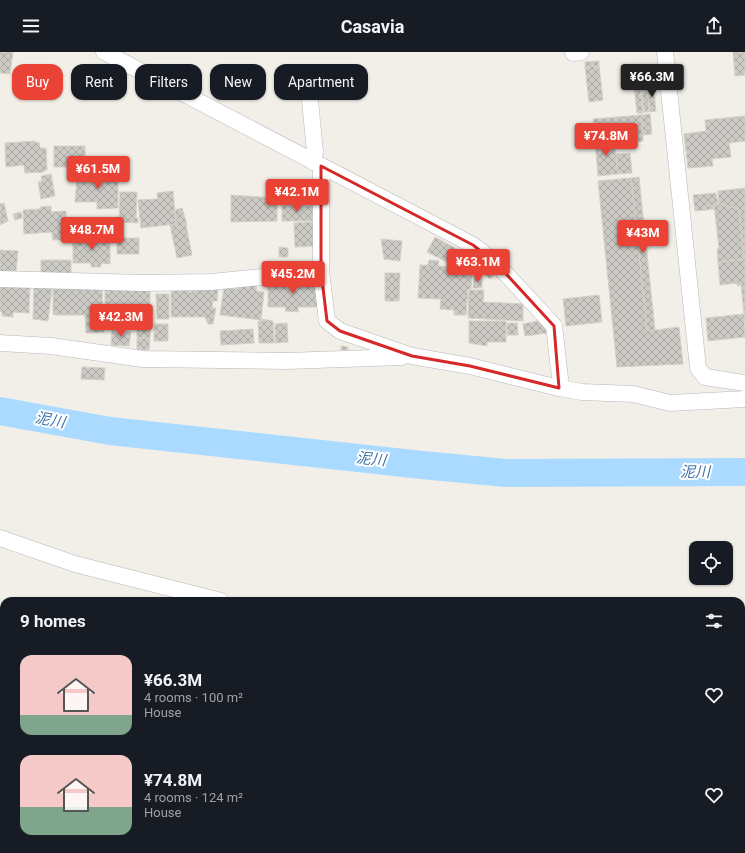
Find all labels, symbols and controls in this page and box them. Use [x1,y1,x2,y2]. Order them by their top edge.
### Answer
icon: menu [20,15,42,37]
icon: share [703,15,725,37]
text: Casavia [341,16,404,37]
chip: Buy [12,64,63,100]
chip: Rent [71,64,127,100]
chip: Filters [135,64,202,100]
chip: New [210,64,266,100]
chip: Apartment [274,64,368,100]
pin: ¥66.3M [619,64,685,98]
text: ¥66.3M [630,69,674,84]
pin: ¥74.8M [573,123,639,157]
text: ¥74.8M [584,128,628,143]
pin: ¥61.5M [65,156,131,190]
text: ¥61.5M [76,161,120,176]
pin: ¥42.1M [264,179,330,213]
text: ¥42.1M [275,184,319,199]
pin: ¥48.7M [59,217,125,251]
pin: ¥43M [619,220,667,254]
text: ¥48.7M [70,222,114,237]
text: ¥43M [626,225,660,240]
pin: ¥63.1M [445,249,511,283]
text: ¥63.1M [456,254,500,269]
pin: ¥45.2M [260,261,326,295]
text: ¥45.2M [271,266,315,281]
pin: ¥42.3M [88,304,154,338]
text: ¥42.3M [99,309,143,324]
water label: 泥川 [34,409,68,432]
water label: 泥川 [355,448,389,470]
water label: 泥川 [680,463,712,481]
map controls [689,541,733,585]
button: locate [689,541,733,585]
icon: filters [703,610,725,632]
text: 9 homes [20,611,86,631]
text: ¥66.3M [144,670,202,690]
icon: home [52,671,100,719]
icon: heart [703,684,725,706]
text: 4 rooms · 100 m² [144,690,243,705]
text: House [144,705,181,720]
text: ¥74.8M [144,770,202,790]
icon: home [52,771,100,819]
icon: heart [703,784,725,806]
text: 4 rooms · 124 m² [144,790,243,805]
text: House [144,805,181,820]

